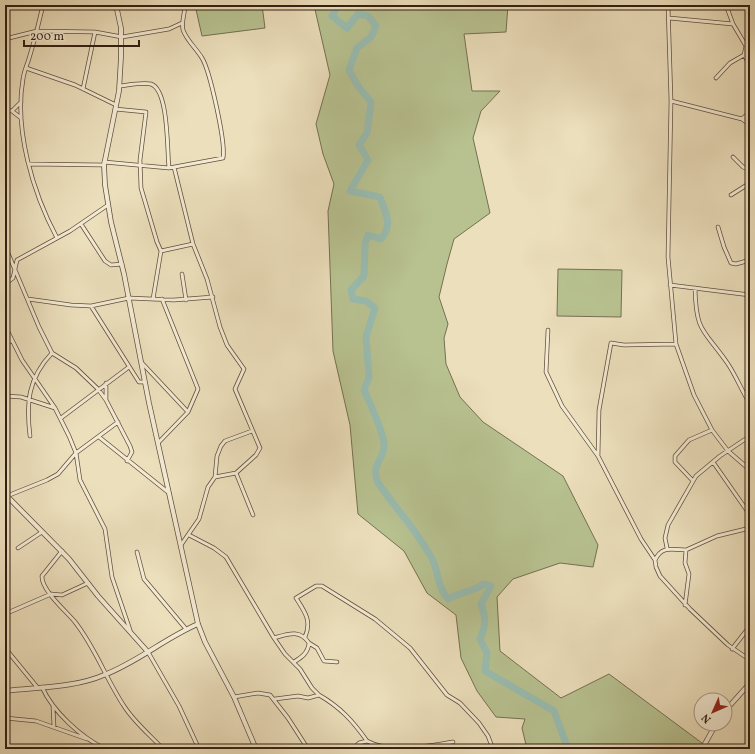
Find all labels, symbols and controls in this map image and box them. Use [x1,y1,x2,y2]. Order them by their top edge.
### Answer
scale bar [24,22,139,48]
text: 200 m [30,29,64,45]
north arrow [693,692,733,732]
text: N [699,710,715,726]

